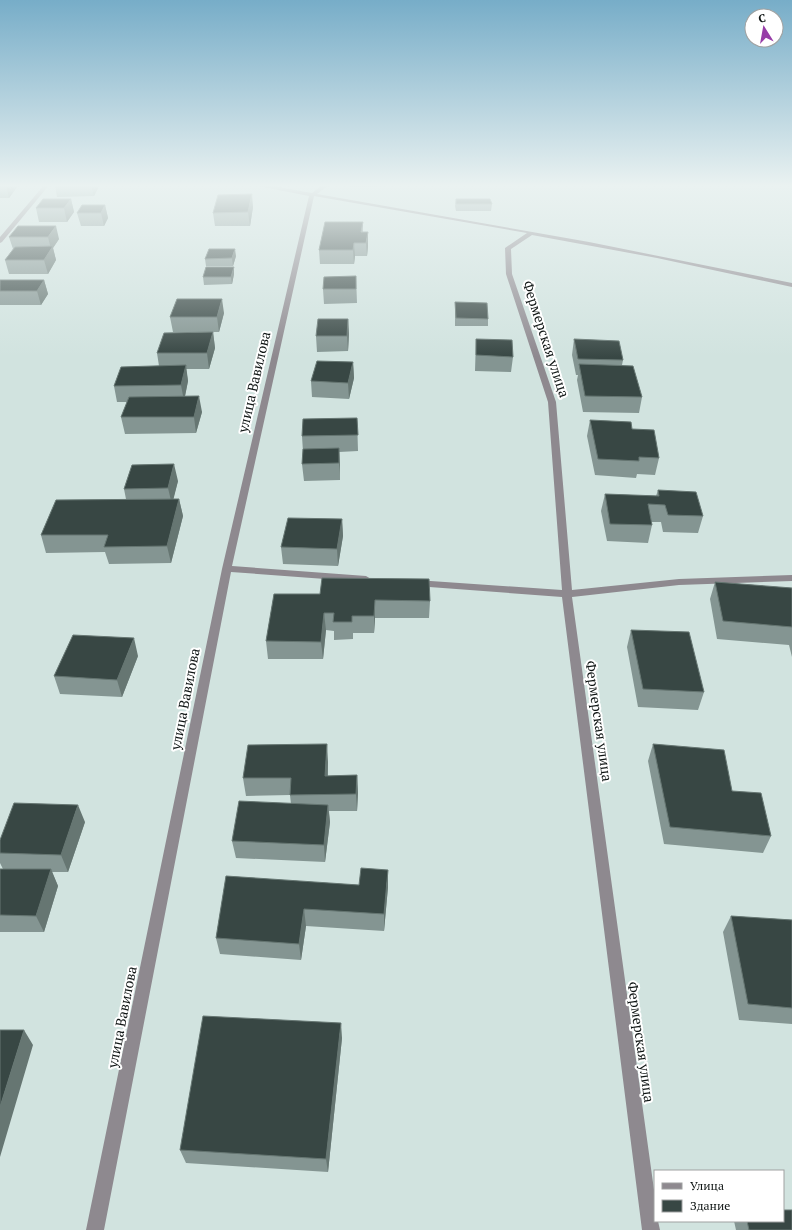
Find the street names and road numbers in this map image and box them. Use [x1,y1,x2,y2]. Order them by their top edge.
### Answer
street label: Фермерская улица [519,278,574,400]
street label: улица Вавилова [232,329,274,435]
street label: улица Вавилова [165,646,204,752]
street label: Фермерская улица [582,659,617,783]
street label: улица Вавилова [102,964,141,1070]
street label: Фермерская улица [624,980,659,1104]

